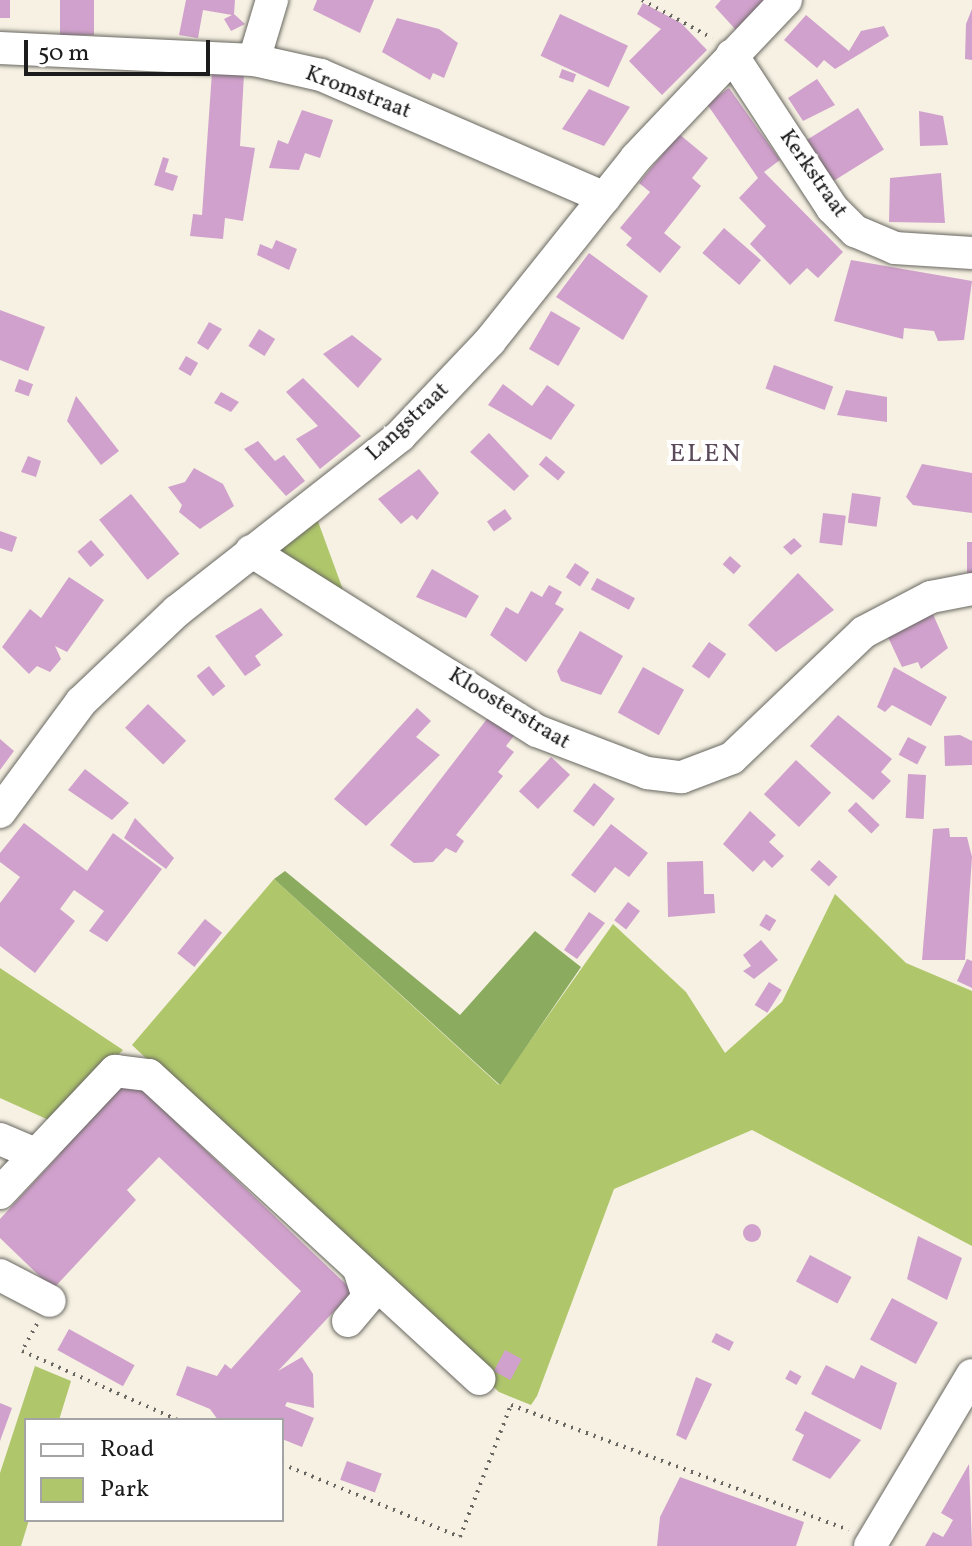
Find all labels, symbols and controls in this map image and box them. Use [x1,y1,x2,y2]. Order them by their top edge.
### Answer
scale bar [28,24,214,74]
text: 50 m [38,37,90,71]
street label: Kromstraat [301,61,415,125]
street label: Kerkstraat [773,125,853,223]
street label: Langstraat [361,377,455,467]
district label: ELEN [669,439,743,471]
street label: Kloosterstraat [443,662,575,756]
legend [24,1418,284,1522]
text: Road [100,1433,154,1467]
text: Park [100,1473,149,1507]

